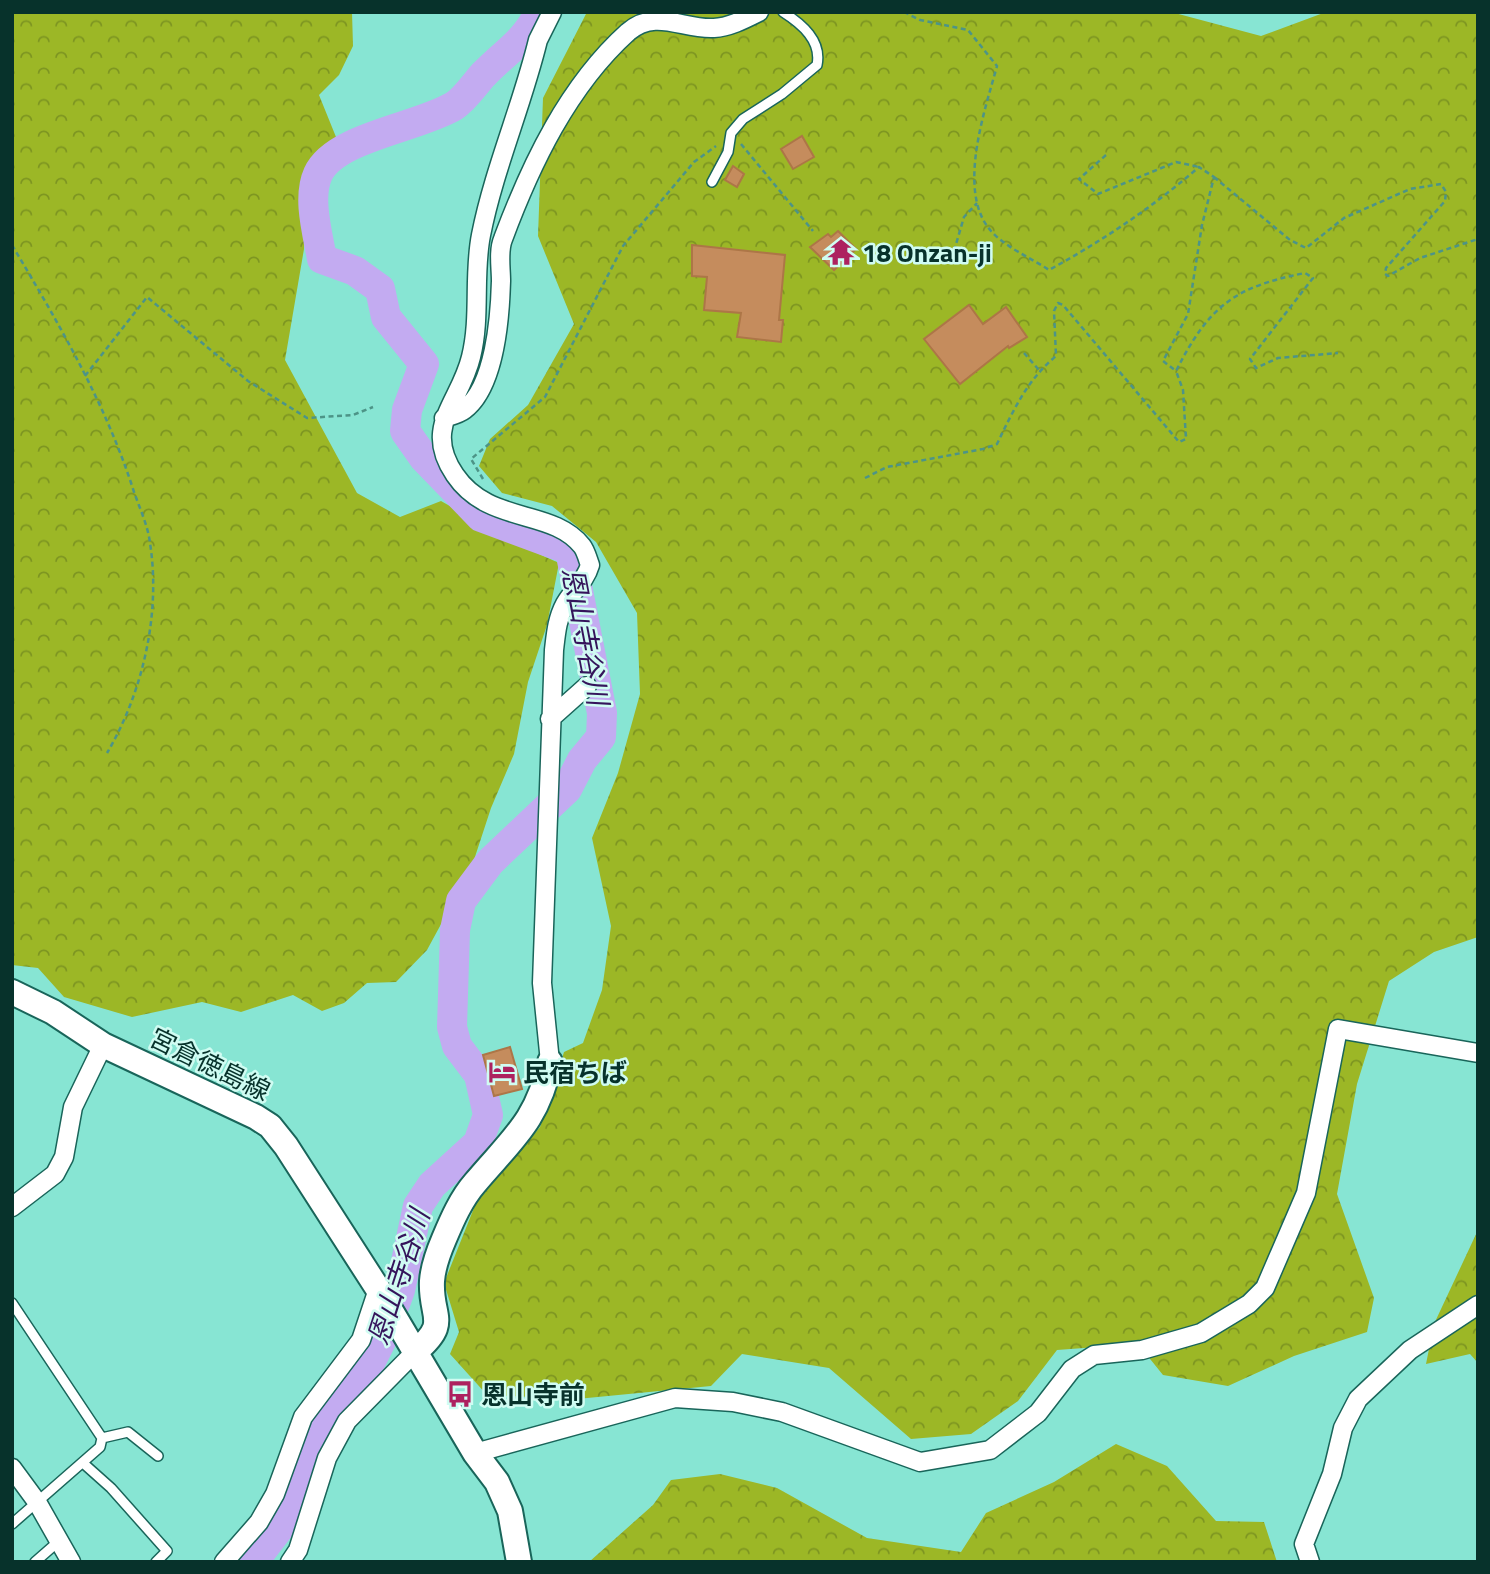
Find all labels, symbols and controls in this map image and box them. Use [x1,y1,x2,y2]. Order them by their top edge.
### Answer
place label: 18 Onzan-ji [862,233,992,272]
temple icon: 18 Onzan-ji [826,237,856,267]
water label: 恩山寺谷川 [552,563,621,712]
street label: 宮倉徳島線 [143,1018,277,1110]
place label: 民宿ちば [523,1053,627,1092]
hotel icon: 民宿ちば [487,1057,517,1087]
water label: 恩山寺谷川 [356,1201,441,1350]
place label: 恩山寺前 [481,1375,585,1414]
bus stop icon: 恩山寺前 [445,1379,475,1409]

